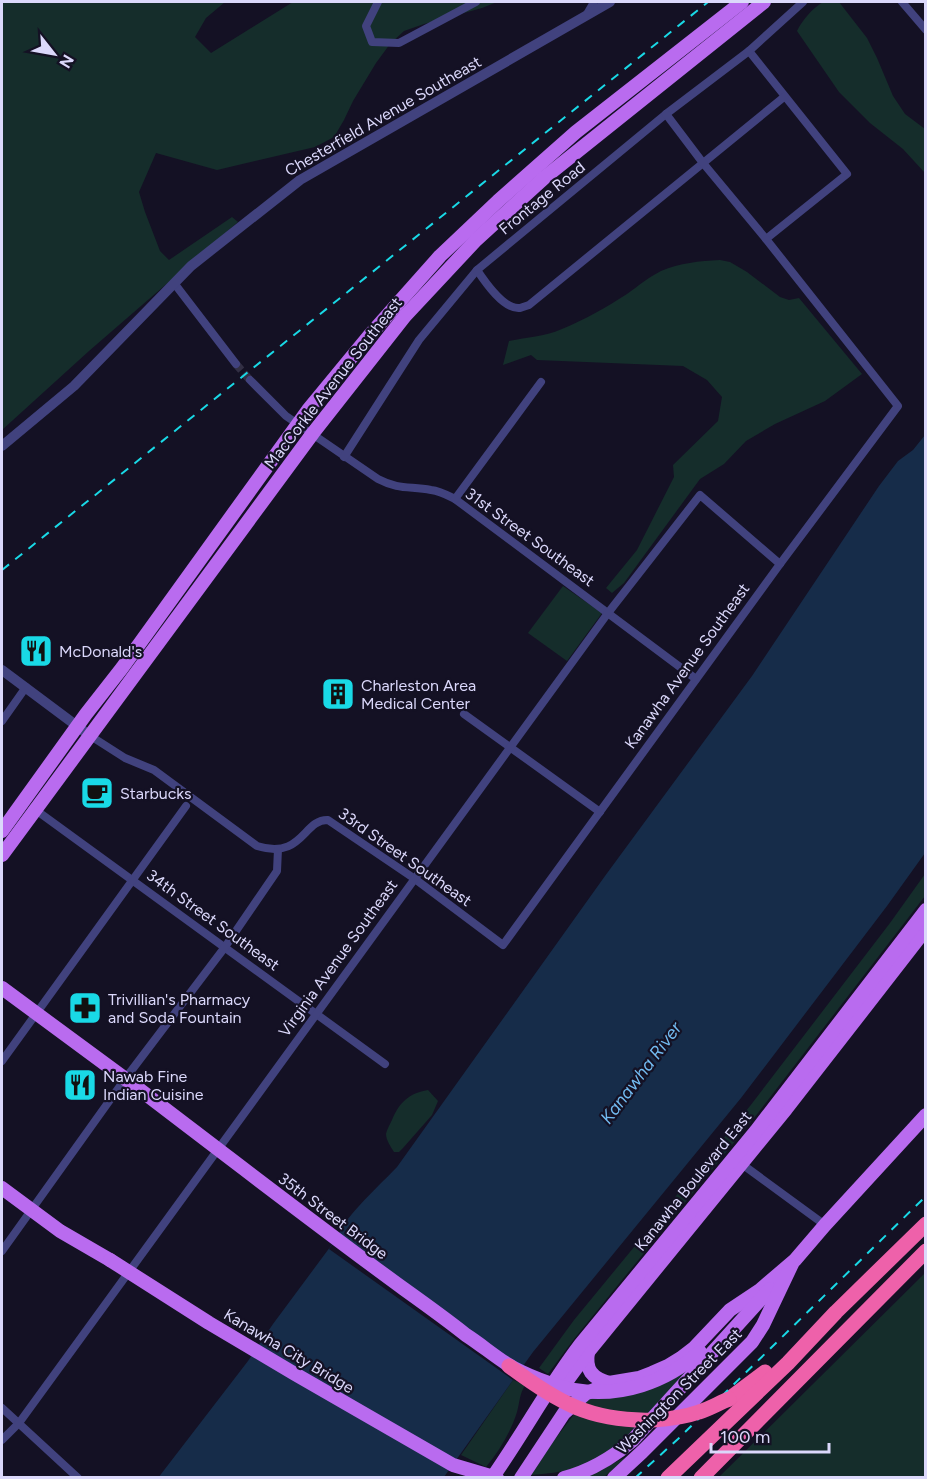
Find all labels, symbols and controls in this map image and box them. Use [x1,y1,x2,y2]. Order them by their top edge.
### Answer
north arrow [24,24,84,84]
text: N [55,51,78,72]
street label: Chesterfield Avenue Southeast [281,52,485,180]
street label: Frontage Road [495,158,589,238]
street label: MacCorkle Avenue Southeast [260,294,406,472]
street label: 31st Street Southeast [462,484,598,590]
street label: Kanawha Avenue Southeast [621,580,753,752]
restaurant icon: McDonald's [18,633,54,669]
place label: McDonald's [59,642,142,661]
building icon: Charleston Area Medical Center [320,676,356,712]
place label: Charleston Area Medical Center [361,676,476,713]
cafe icon: Starbucks [79,775,115,811]
place label: Starbucks [120,784,192,803]
street label: 33rd Street Southeast [335,804,475,910]
street label: 34th Street Southeast [143,865,283,975]
street label: Virginia Avenue Southeast [275,876,401,1040]
pharmacy icon: Trivillian's Pharmacy and Soda Fountain [67,990,103,1026]
place label: Trivillian's Pharmacy and Soda Fountain [108,990,251,1027]
water label: Kanawha River [596,1017,687,1128]
restaurant icon: Nawab Fine Indian Cuisine [62,1067,98,1103]
place label: Nawab Fine Indian Cuisine [103,1067,204,1104]
street label: Kanawha Boulevard East [631,1107,755,1255]
street label: 35th Street Bridge [275,1169,392,1263]
street label: Kanawha City Bridge [221,1305,358,1397]
street label: Washington Street East [612,1324,746,1458]
scale bar [711,1416,830,1454]
text: 100 m [720,1426,770,1448]

